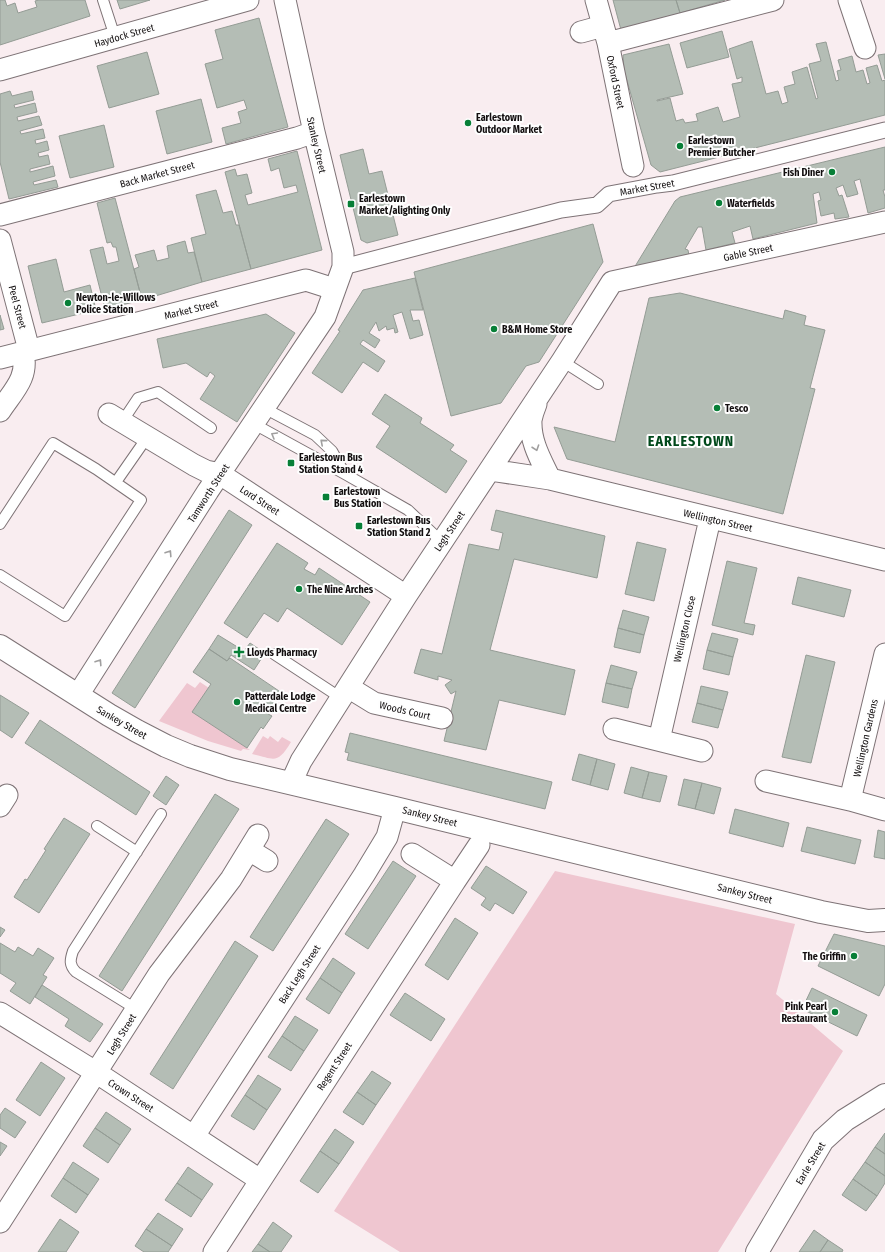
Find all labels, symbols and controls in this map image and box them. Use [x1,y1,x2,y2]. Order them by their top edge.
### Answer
street label: Haydock Street [93,21,156,50]
street label: Oxford Street [604,54,627,111]
place label: Earlestown Outdoor Market [476,112,543,136]
street label: Stanley Street [304,116,328,175]
marker: Earlestown Outdoor Market [463,118,473,128]
place label: Earlestown Premier Butcher [688,135,756,159]
marker: Earlestown Premier Butcher [675,141,685,151]
street label: Back Market Street [119,159,197,191]
place label: Fish Diner [783,167,824,179]
marker: Fish Diner [827,167,837,177]
street label: Market Street [619,177,676,199]
place label: Earlestown Market/alighting Only [359,193,451,217]
marker: Waterfields [714,198,724,208]
place label: Waterfields [727,198,775,210]
marker: Earlestown Market/alighting Only [346,199,356,209]
street label: Gable Street [722,242,775,264]
street label: Peel Street [5,284,29,331]
place label: Newton-le-Willows Police Station [76,292,156,316]
street label: Market Street [163,297,220,322]
marker: Newton-le-Willows Police Station [63,298,73,308]
marker: B&M Home Store [489,324,499,334]
place label: B&M Home Store [502,324,572,336]
marker: Tesco [712,403,722,413]
place label: Tesco [725,403,749,415]
one-way arrow [271,433,278,440]
district label: EARLESTOWN [648,433,734,450]
one-way arrow [320,440,327,447]
one-way arrow [531,444,540,451]
place label: Earlestown Bus Station Stand 4 [299,452,363,476]
marker: Earlestown Bus Station Stand 4 [286,458,296,468]
street label: Tamworth Street [185,461,233,525]
street label: Lord Street [237,484,282,519]
place label: Earlestown Bus Station [334,486,382,510]
marker: Earlestown Bus Station [321,492,331,502]
street label: Wellington Street [682,507,754,535]
street label: Legh Street [432,509,468,554]
place label: Earlestown Bus Station Stand 2 [367,515,431,539]
marker: Earlestown Bus Station Stand 2 [354,521,364,531]
one-way arrow [164,550,172,557]
marker: The Nine Arches [294,584,304,594]
place label: The Nine Arches [307,584,374,596]
street label: Wellington Close [671,595,698,664]
marker: Lloyds Pharmacy [234,647,244,657]
place label: Lloyds Pharmacy [247,647,317,659]
one-way arrow [94,659,101,666]
place label: Patterdale Lodge Medical Centre [245,691,315,715]
marker: Patterdale Lodge Medical Centre [232,697,242,707]
street label: Wellington Gardens [851,698,881,778]
street label: Woods Court [378,699,432,723]
street label: Sankey Street [94,704,149,742]
street label: Sankey Street [401,804,459,830]
street label: Sankey Street [716,881,774,907]
street label: Back Legh Street [276,942,324,1006]
place label: The Griffin [803,951,846,963]
marker: The Griffin [849,951,859,961]
place label: Pink Pearl Restaurant [781,1001,827,1025]
marker: Pink Pearl Restaurant [830,1007,840,1017]
street label: Legh Street [105,1011,140,1057]
street label: Regent Street [315,1040,355,1093]
street label: Crown Street [105,1077,156,1115]
street label: Earle Street [793,1139,829,1187]

